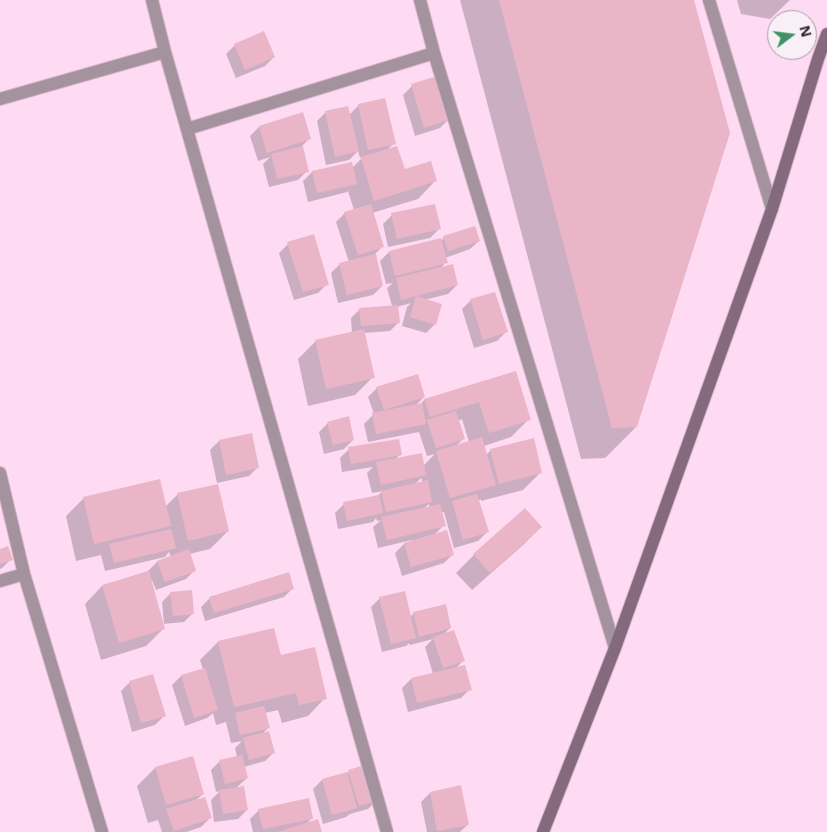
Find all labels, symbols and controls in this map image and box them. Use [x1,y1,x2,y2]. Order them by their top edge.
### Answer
north arrow [767,10,817,60]
text: N [795,23,817,39]

